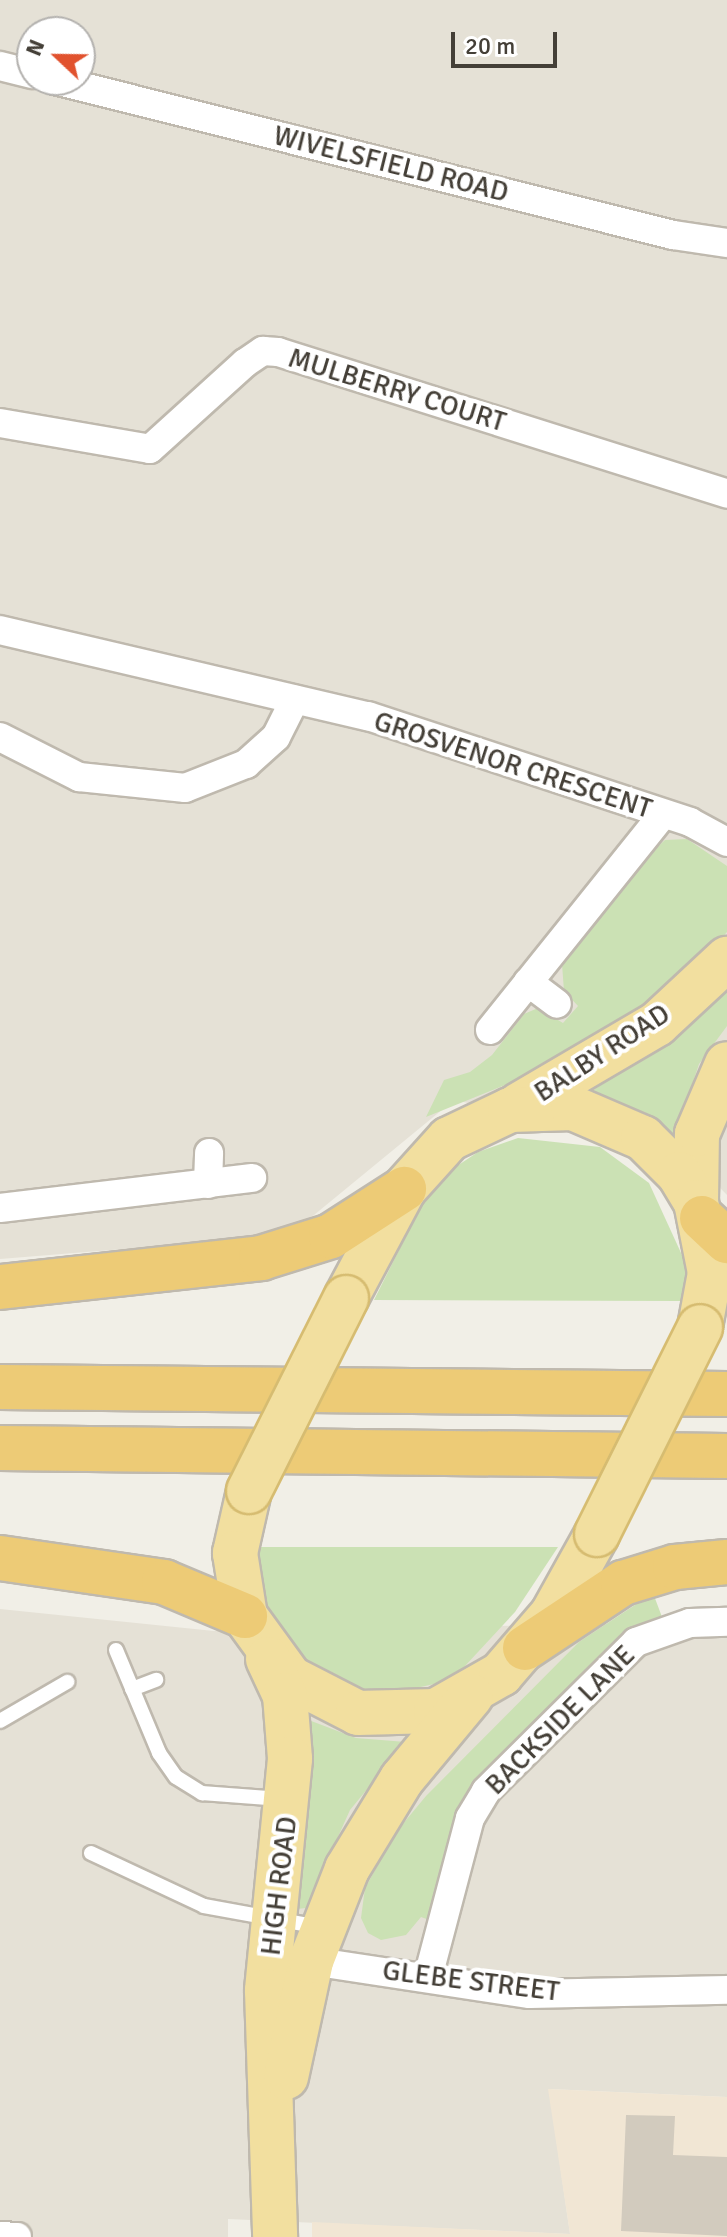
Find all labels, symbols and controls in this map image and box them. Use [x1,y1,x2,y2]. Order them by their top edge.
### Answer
north arrow [16,16,96,96]
scale bar [455,16,561,66]
text: 20 m [465,31,515,61]
text: N [20,35,51,60]
street label: WIVELSFIELD ROAD [270,119,512,209]
street label: MULBERRY COURT [284,341,510,439]
street label: GROSVENOR CRESCENT [370,704,656,826]
street label: BALBY ROAD [528,997,676,1109]
street label: BACKSIDE LANE [478,1638,642,1802]
street label: HIGH ROAD [254,1815,304,1957]
street label: GLEBE STREET [381,1953,561,2009]

